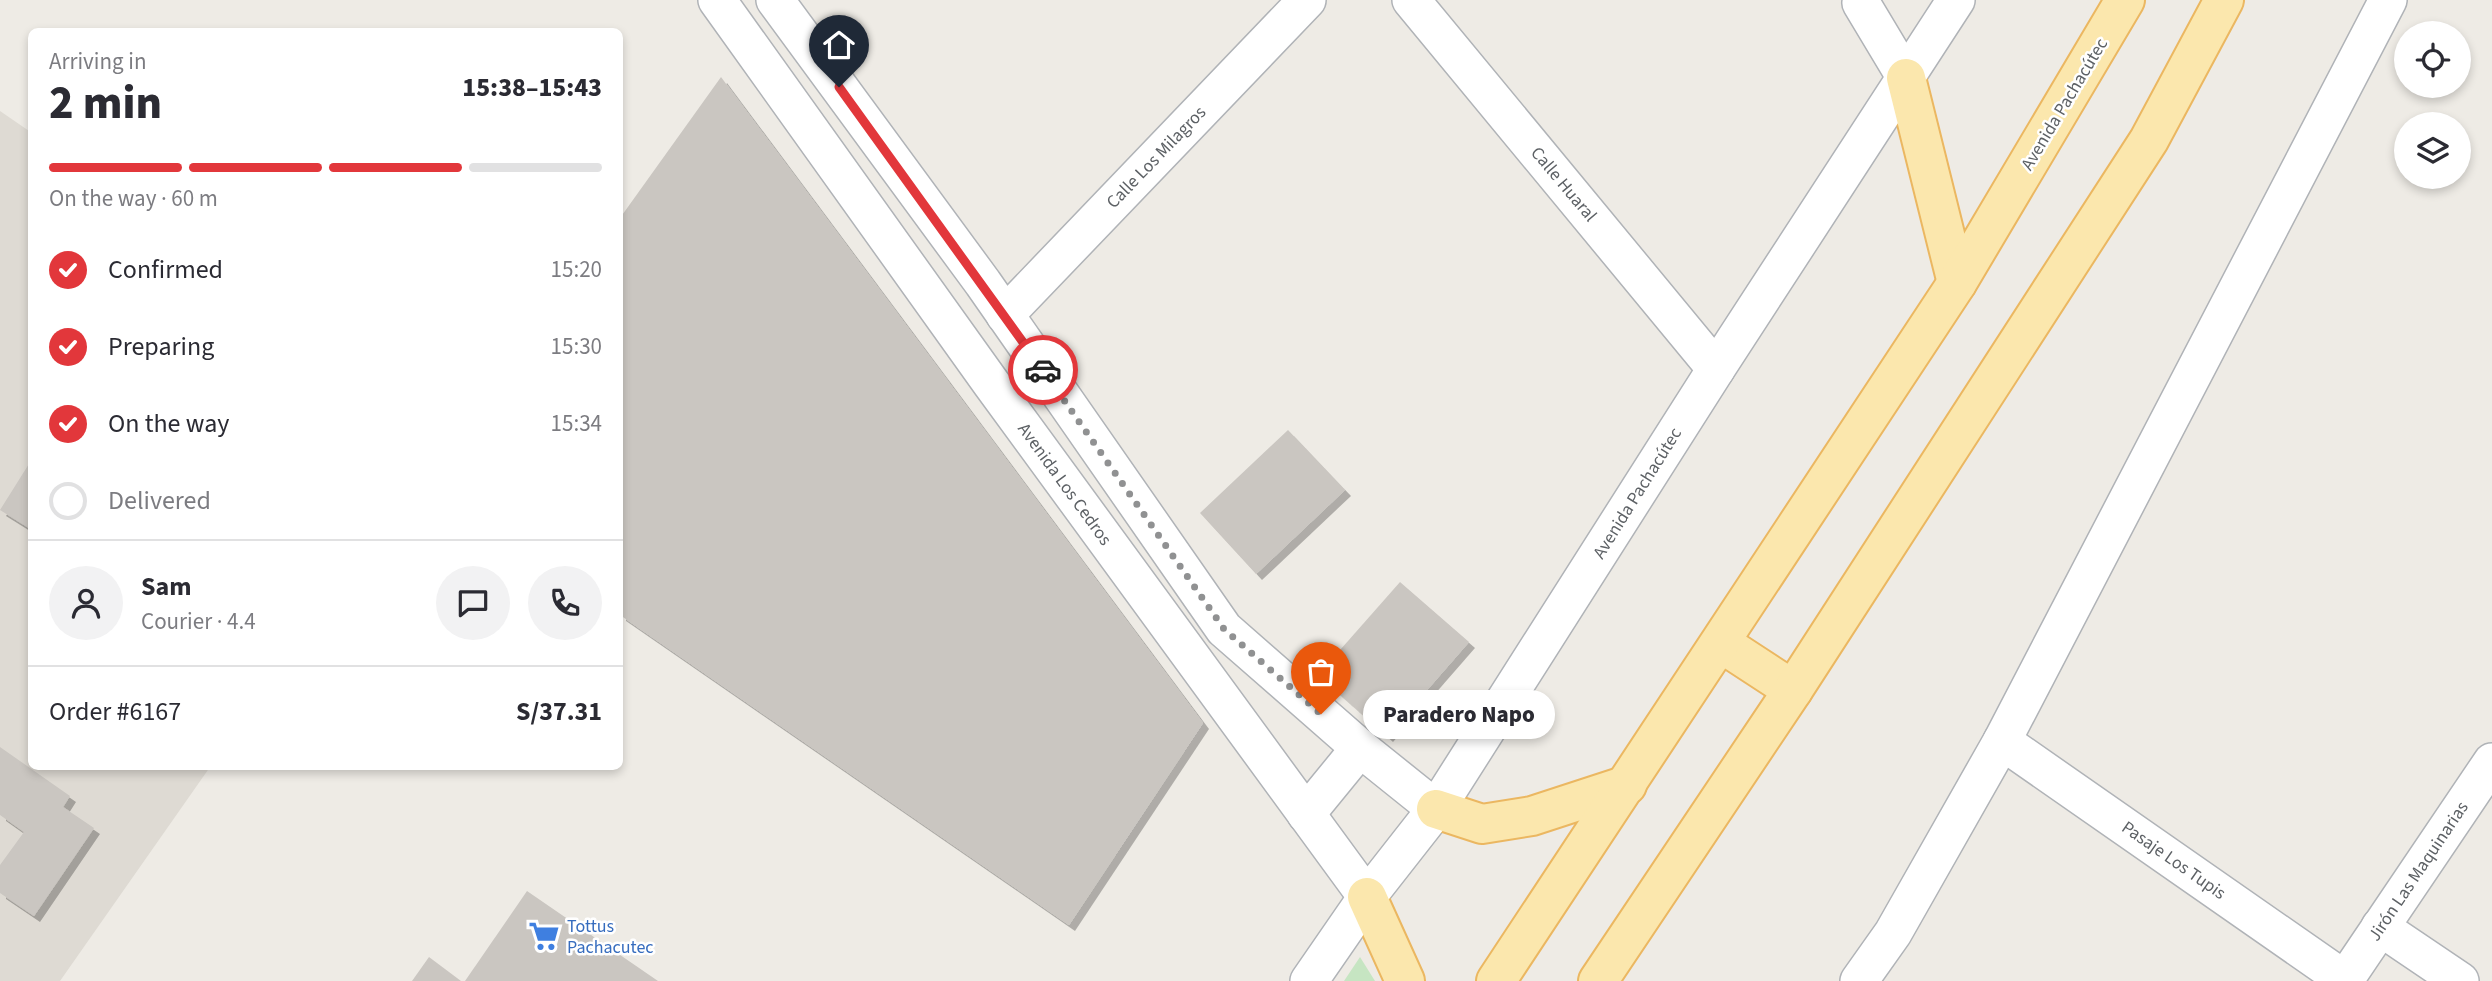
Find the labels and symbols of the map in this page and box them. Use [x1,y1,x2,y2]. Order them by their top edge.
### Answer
pin [809,15,869,87]
street label: Avenida Pachacútec [2015,33,2114,175]
street label: Calle Los Milagros [1101,100,1212,214]
street label: Calle Huaral [1525,141,1602,227]
courier [1008,335,1078,405]
street label: Avenida Los Cedros [1012,418,1118,551]
street label: Avenida Pachacútec [1587,423,1688,564]
pin [1291,642,1351,714]
callout: Paradero Napo [1363,690,1556,738]
street label: Jirón Las Maquinarias [2362,796,2475,946]
street label: Pasaje Los Tupis [2117,815,2231,906]
place label: Tottus Pachacutec [567,914,654,960]
supermarket icon: Tottus Pachacutec [527,919,561,953]

